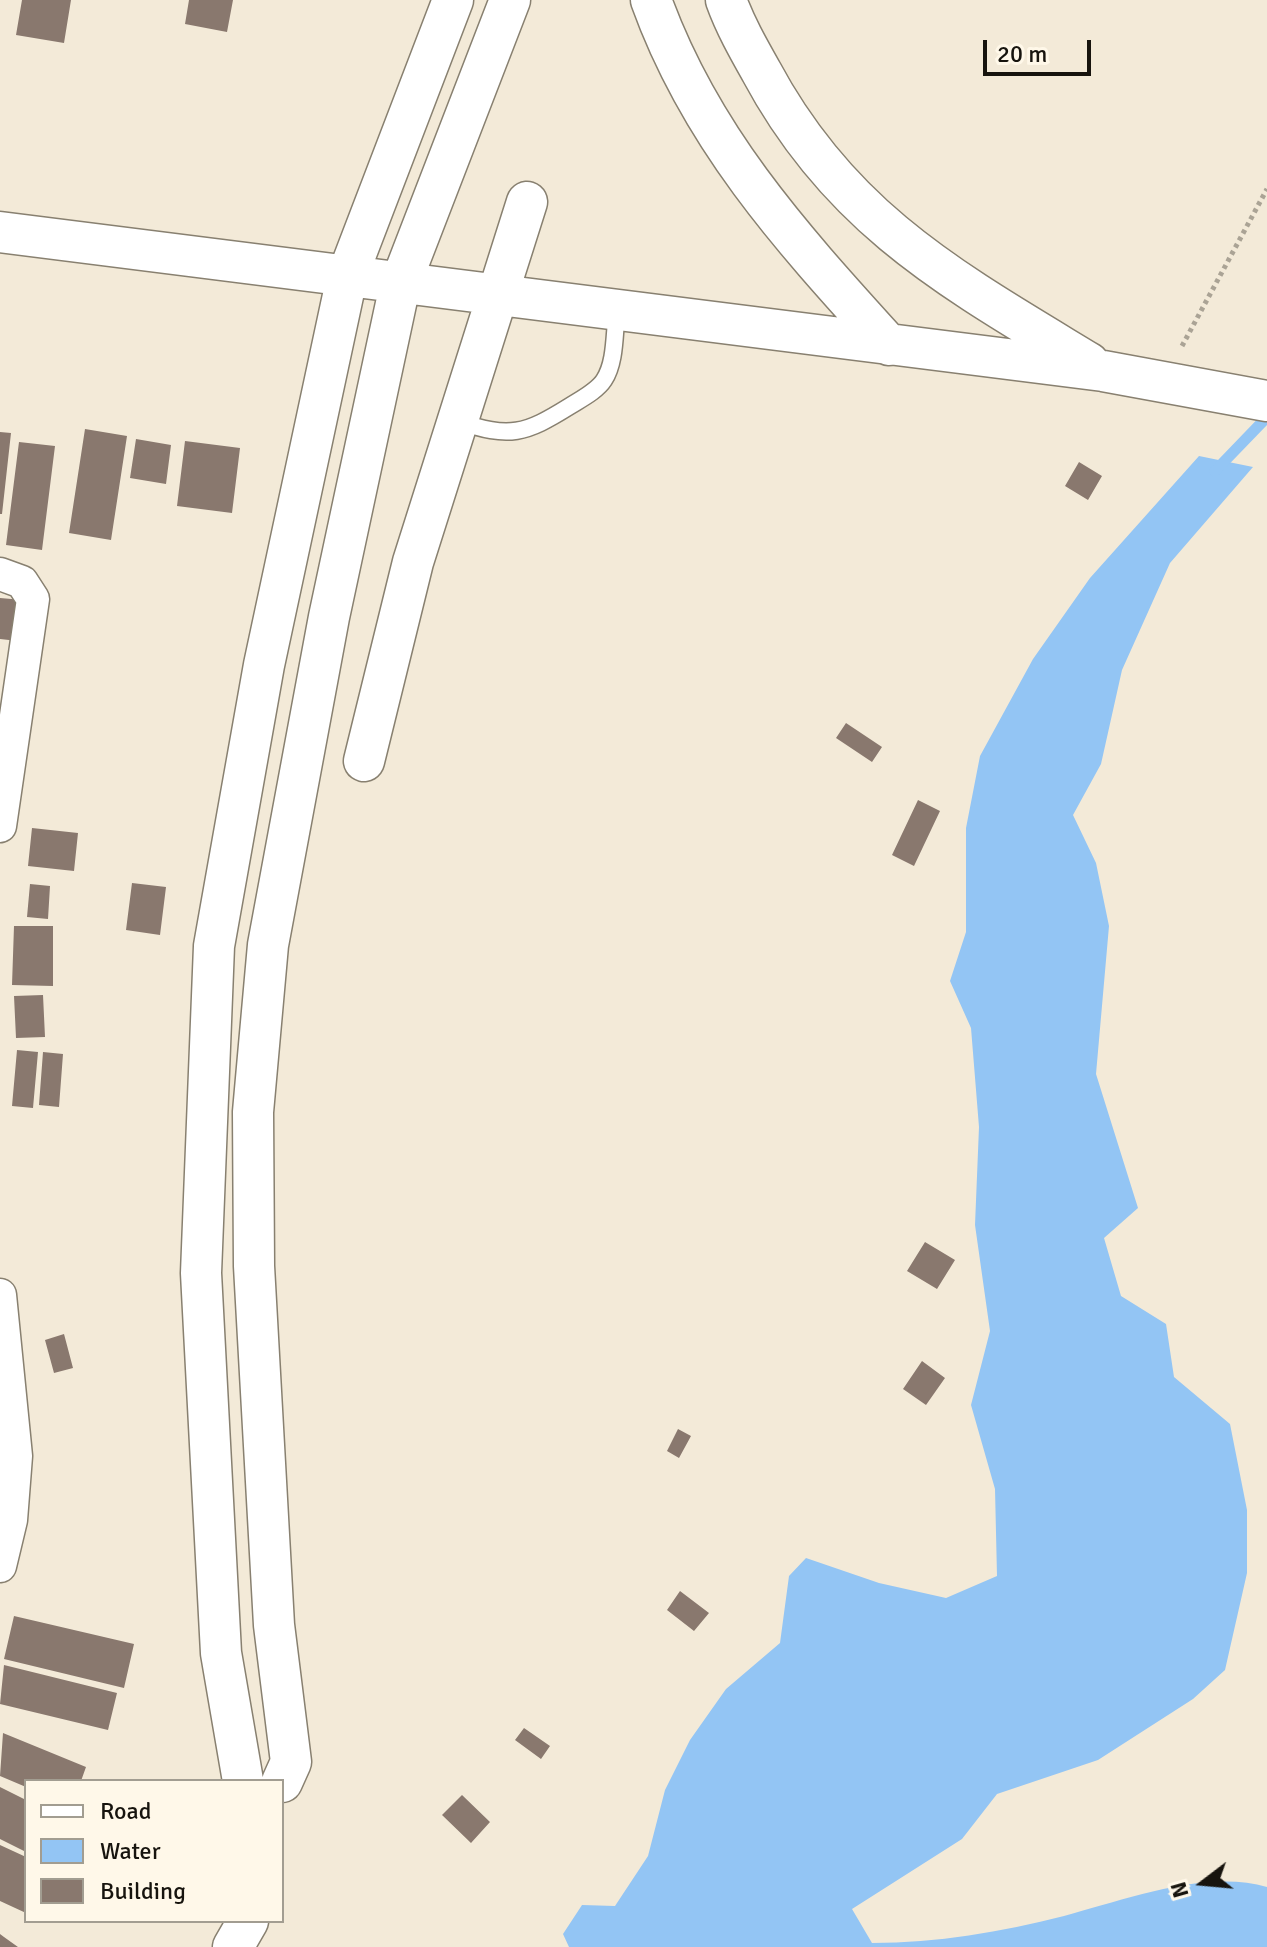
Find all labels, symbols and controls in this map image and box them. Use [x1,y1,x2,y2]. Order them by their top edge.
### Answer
scale bar [987,24,1095,74]
text: 20 m [997,39,1047,69]
legend [24,1779,284,1923]
text: Road [100,1796,151,1826]
text: Water [100,1836,160,1866]
north arrow [1163,1843,1243,1923]
text: Building [100,1876,186,1906]
text: N [1164,1879,1195,1901]

